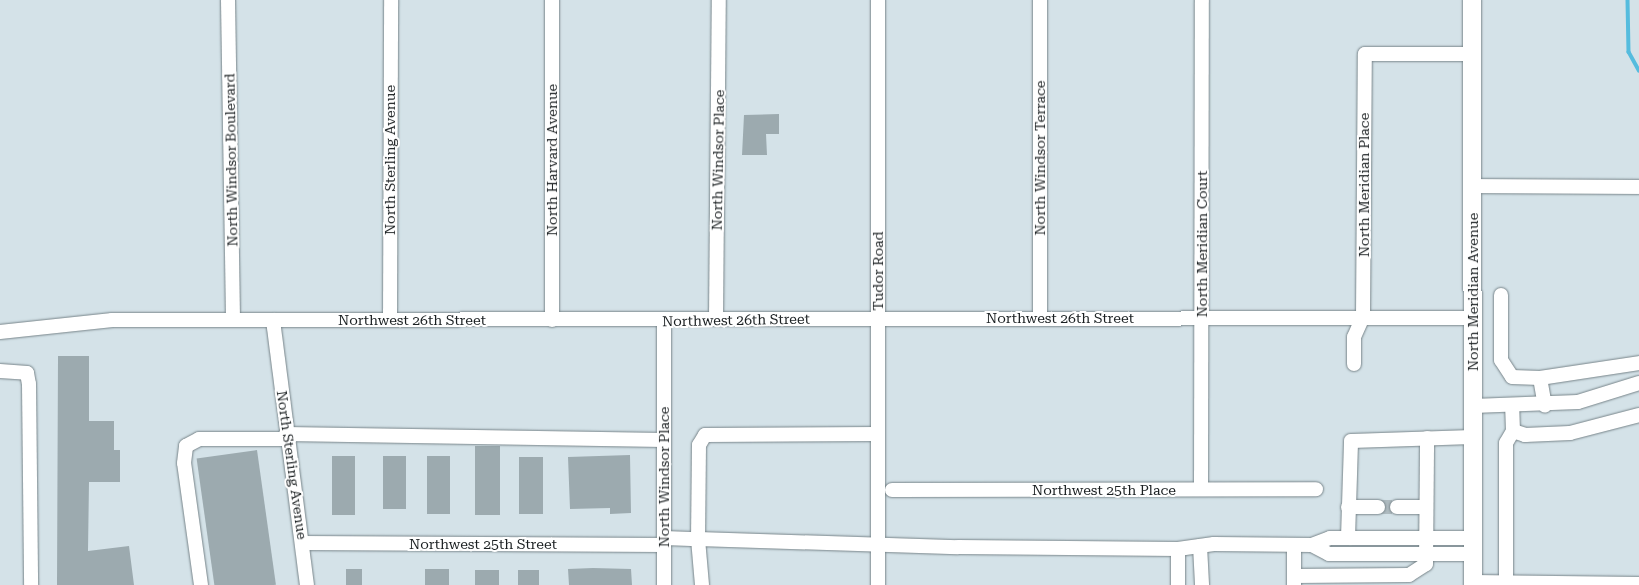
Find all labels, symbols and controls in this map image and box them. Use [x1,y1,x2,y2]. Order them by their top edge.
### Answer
street label: North Windsor Boulevard [221,73,241,247]
street label: North Windsor Terrace [1032,80,1048,236]
street label: North Harvard Avenue [544,84,560,236]
street label: North Sterling Avenue [382,85,398,235]
street label: North Windsor Place [708,89,728,231]
street label: North Meridian Place [1356,113,1372,257]
street label: North Meridian Court [1194,171,1210,317]
street label: North Meridian Avenue [1465,213,1481,371]
street label: Tudor Road [870,231,886,311]
street label: Northwest 26th Street [662,310,810,330]
street label: Northwest 26th Street [986,310,1134,326]
street label: Northwest 26th Street [338,312,486,328]
street label: North Sterling Avenue [273,390,311,540]
street label: North Windsor Place [656,407,672,547]
street label: Northwest 25th Place [1032,482,1176,498]
street label: Northwest 25th Street [409,536,557,552]

